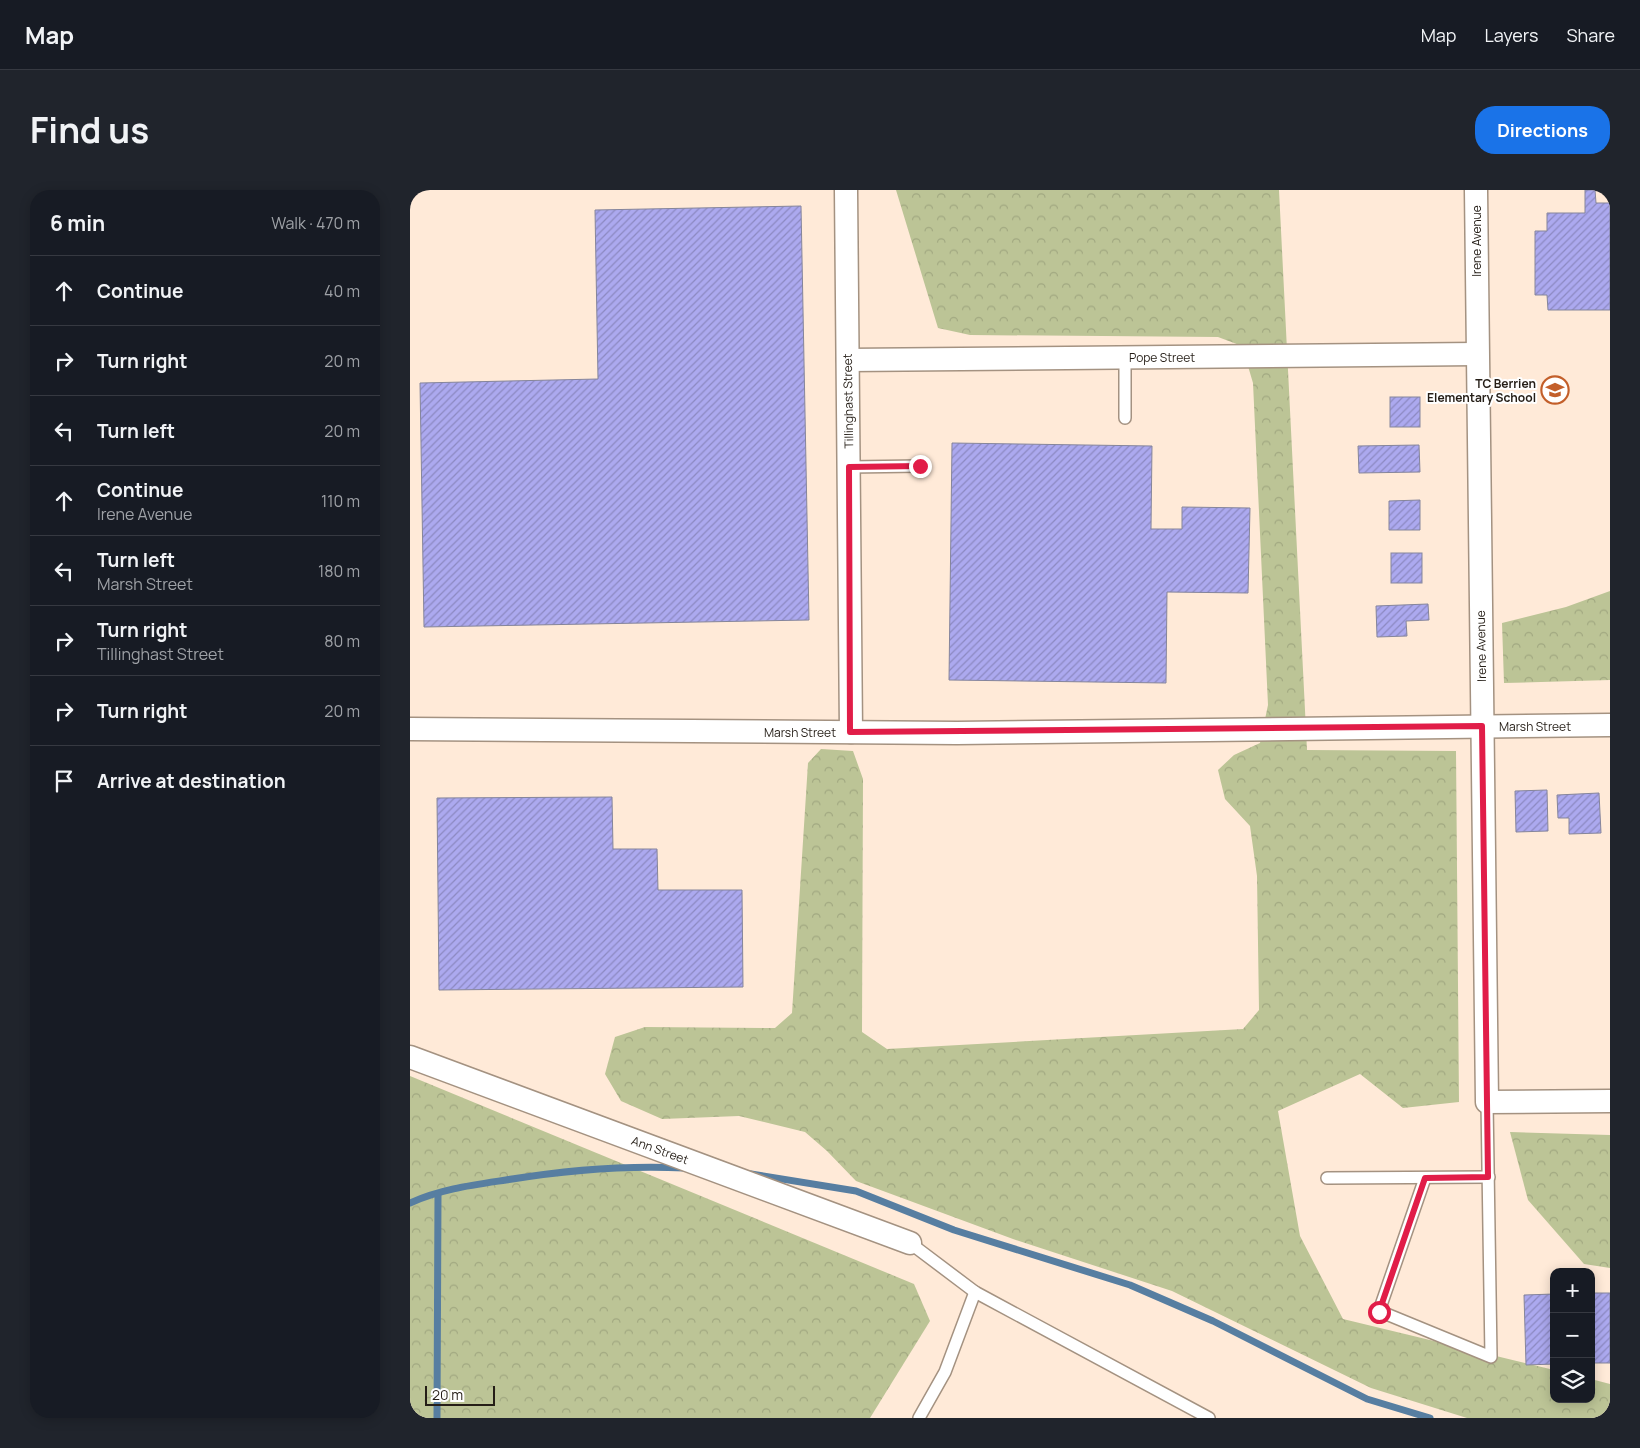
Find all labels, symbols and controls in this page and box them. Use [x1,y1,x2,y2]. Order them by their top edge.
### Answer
text: Map [25,18,74,51]
text: Map [1421,23,1456,47]
text: Layers [1484,23,1538,47]
text: Share [1566,23,1615,47]
text: Find us [30,106,149,154]
button: Directions [1475,106,1610,154]
street label: Irene Avenue [1468,205,1485,277]
text: 6 min [50,209,105,237]
text: Walk · 470 m [271,212,360,234]
icon: ahead [50,277,78,305]
text: Continue [97,278,183,304]
text: 40 m [324,280,360,302]
icon: right [50,347,78,375]
text: Turn right [97,348,187,374]
street label: Pope Street [1129,349,1195,366]
text: 20 m [324,350,360,372]
street label: Tillinghast Street [839,353,857,449]
place label: TC Berrien Elementary School [1427,375,1536,406]
school or university icon: TC Berrien Elementary School [1540,375,1570,405]
icon: left [50,417,78,445]
text: Turn left [97,418,175,444]
text: 20 m [324,420,360,442]
route end [909,455,932,478]
text: Continue [97,477,183,503]
icon: ahead [50,487,78,515]
text: 110 m [321,490,360,512]
text: Irene Avenue [97,503,192,525]
text: Turn left [97,547,175,573]
icon: left [50,557,78,585]
text: 180 m [318,560,360,582]
text: Marsh Street [97,573,193,595]
street label: Irene Avenue [1472,610,1490,682]
text: Turn right [97,617,187,643]
icon: right [50,627,78,655]
text: 80 m [324,630,360,652]
text: Tillinghast Street [97,643,224,665]
icon: right [50,697,78,725]
text: Turn right [97,698,187,724]
text: 20 m [324,700,360,722]
street label: Marsh Street [1499,718,1571,735]
street label: Marsh Street [764,724,836,741]
icon: arrive [50,767,78,795]
text: Arrive at destination [97,768,286,794]
street label: Ann Street [629,1132,691,1168]
map controls [1550,1268,1595,1403]
button: + [1550,1268,1595,1313]
route start [1368,1301,1391,1324]
button: − [1550,1313,1595,1358]
button: layers [1550,1358,1595,1403]
scale bar [425,1383,495,1406]
text: 20 m [432,1385,463,1404]

